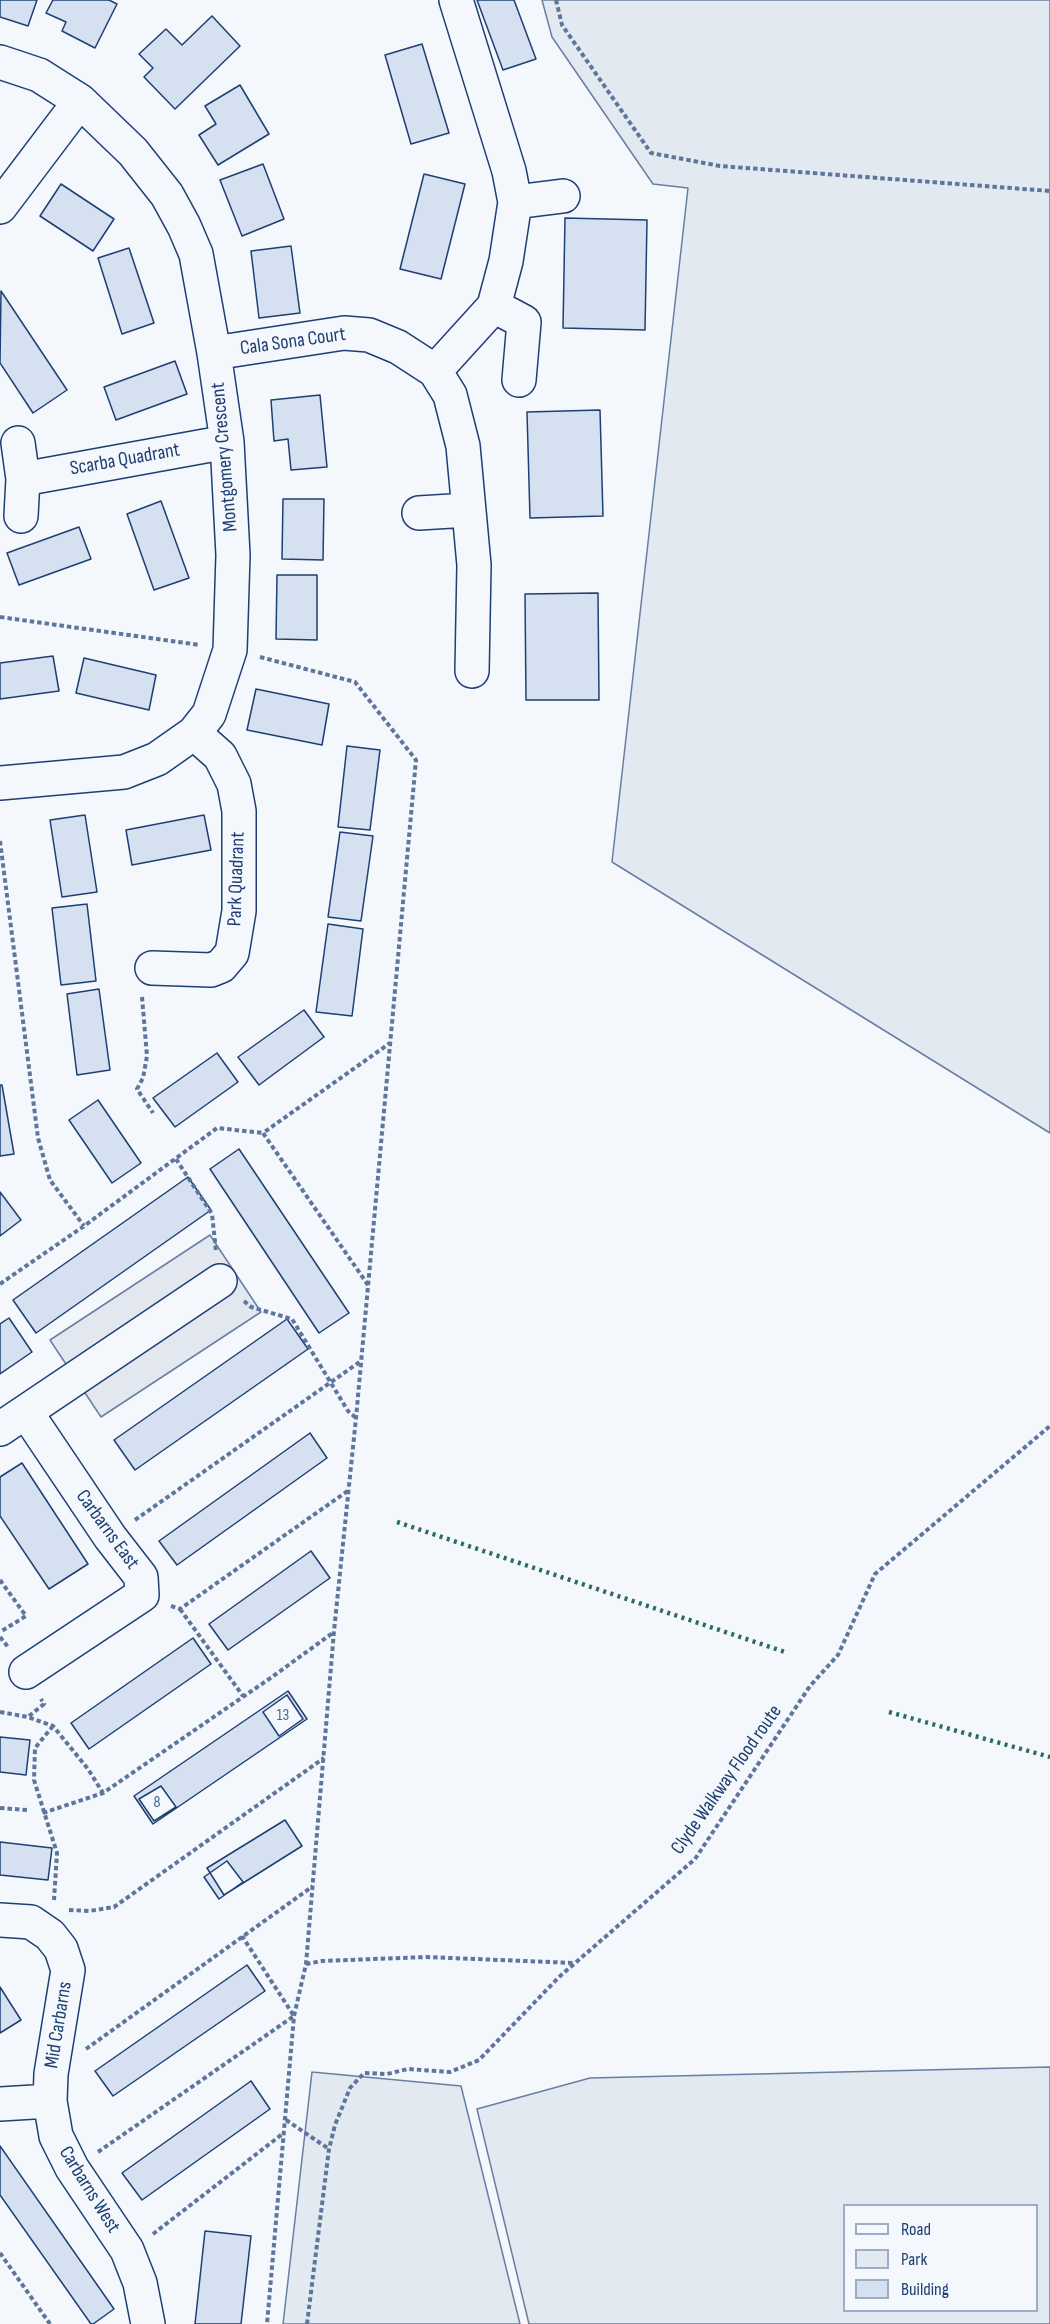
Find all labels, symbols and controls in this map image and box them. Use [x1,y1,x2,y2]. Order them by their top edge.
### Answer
street label: Cala Sona Court [239,323,347,361]
street label: Montgomery Crescent [207,381,243,533]
street label: Scarba Quadrant [68,439,182,481]
street label: Park Quadrant [223,831,251,927]
street label: Carbarns East [70,1486,144,1574]
street label: Clyde Walkway Flood route [666,1701,788,1859]
house number: 13 [277,1706,289,1726]
house number: 8 [153,1793,161,1813]
street label: Mid Carbarns [40,1980,78,2070]
street label: Carbarns West [53,2142,125,2238]
legend [843,2204,1038,2312]
text: Road [901,2219,931,2240]
text: Park [901,2249,927,2270]
text: Building [901,2279,949,2300]

